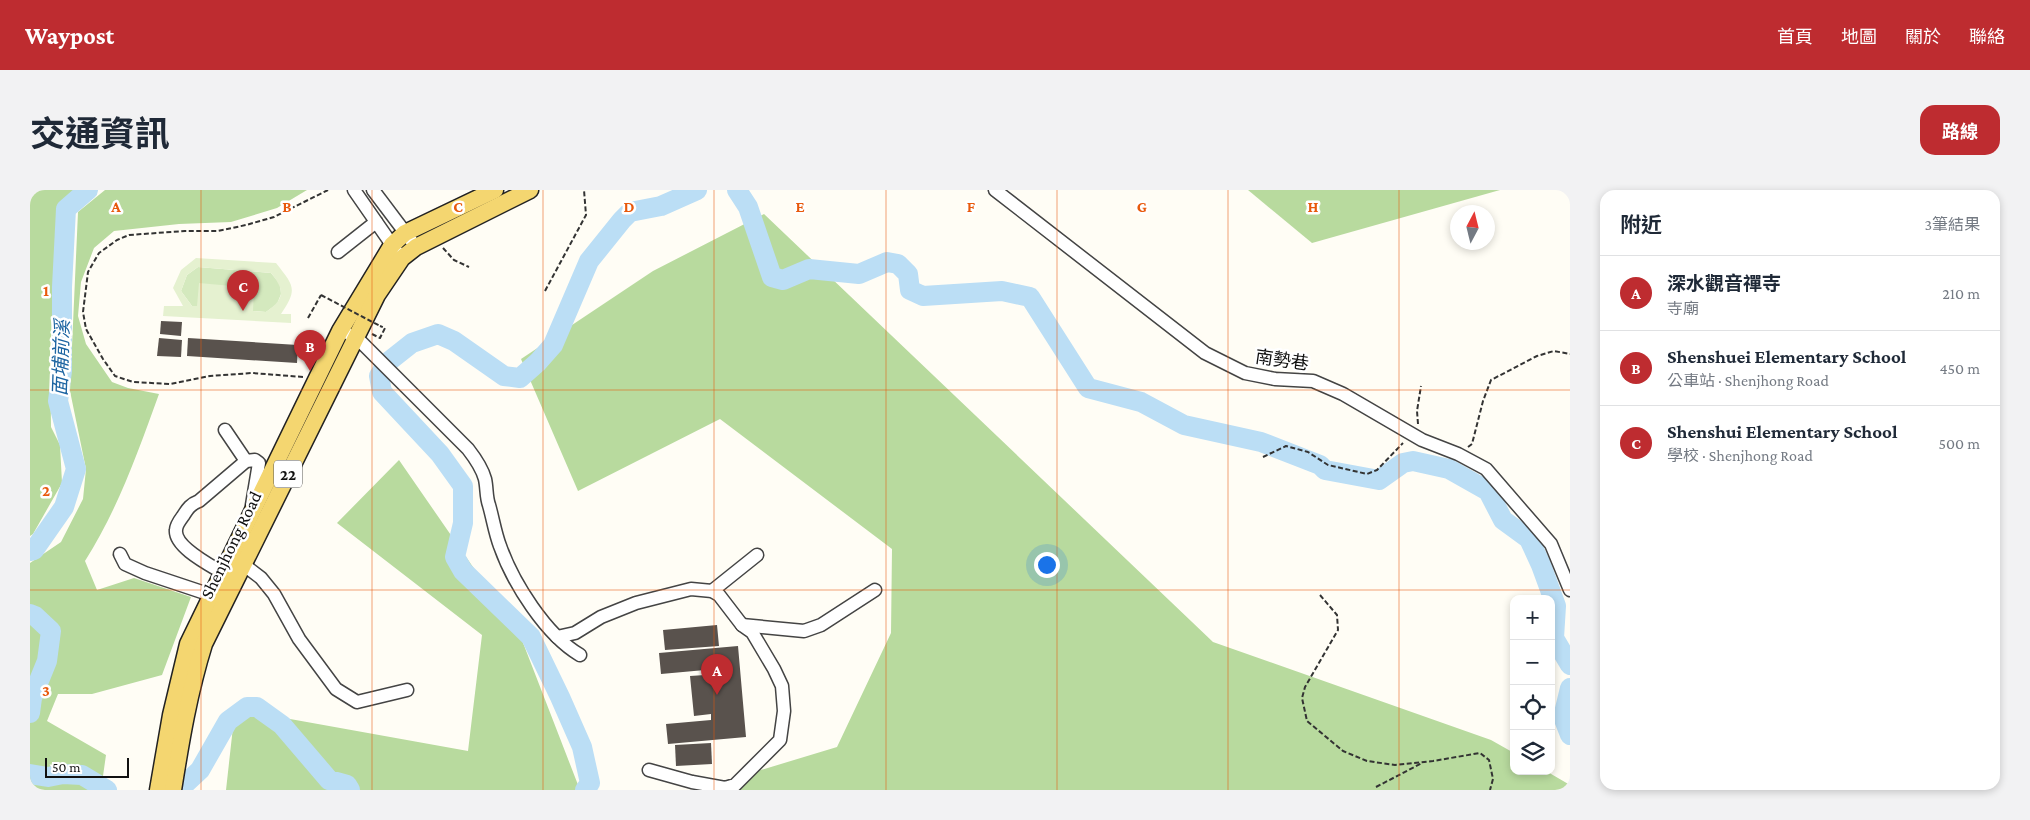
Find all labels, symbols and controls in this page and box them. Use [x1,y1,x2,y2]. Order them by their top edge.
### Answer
text: Waypost [25,22,114,49]
text: 首頁 [1777,27,1813,47]
text: 地圖 [1841,27,1877,47]
text: 關於 [1905,27,1941,47]
text: 聯絡 [1969,27,2005,47]
button: 路線 [1920,105,2000,155]
text: 交通資訊 [30,115,170,154]
text: A [110,198,121,215]
text: B [282,198,292,215]
text: C [453,198,463,215]
text: D [623,198,635,215]
text: E [795,198,805,215]
text: F [967,198,976,215]
text: G [1137,198,1147,215]
text: H [1308,198,1319,215]
north arrow [1450,205,1495,250]
text: 附近 [1620,213,1662,237]
text: 3筆結果 [1924,216,1980,233]
pin: C [227,270,259,311]
text: 深水觀音禪寺 [1667,273,1781,294]
text: 1 [43,282,49,299]
text: A [1631,285,1641,302]
text: 210 m [1942,285,1980,302]
text: 寺廟 [1667,300,1699,317]
water label: 面埔前溪 [49,317,73,396]
pin: B [294,330,326,371]
street label: 南勢巷 [1254,346,1310,374]
text: Shenshuei Elementary School [1667,346,1906,367]
text: B [1631,360,1641,377]
text: 450 m [1939,360,1980,377]
text: 公車站 · Shenjhong Road [1667,372,1829,389]
text: Shenshui Elementary School [1667,421,1898,442]
text: C [1631,435,1641,452]
text: 500 m [1939,435,1980,452]
text: 學校 · Shenjhong Road [1667,447,1813,464]
road number: 22 [274,460,302,488]
text: 2 [42,482,50,499]
street label: Shenjhong Road [196,488,267,602]
your location [1034,552,1060,578]
map controls [1510,595,1555,775]
button: + [1510,595,1555,640]
button: − [1510,640,1555,685]
pin: A [701,654,733,695]
text: 3 [42,682,50,699]
button: locate [1510,685,1555,730]
button: layers [1510,730,1555,775]
scale bar [45,755,129,778]
text: 50 m [52,759,80,775]

